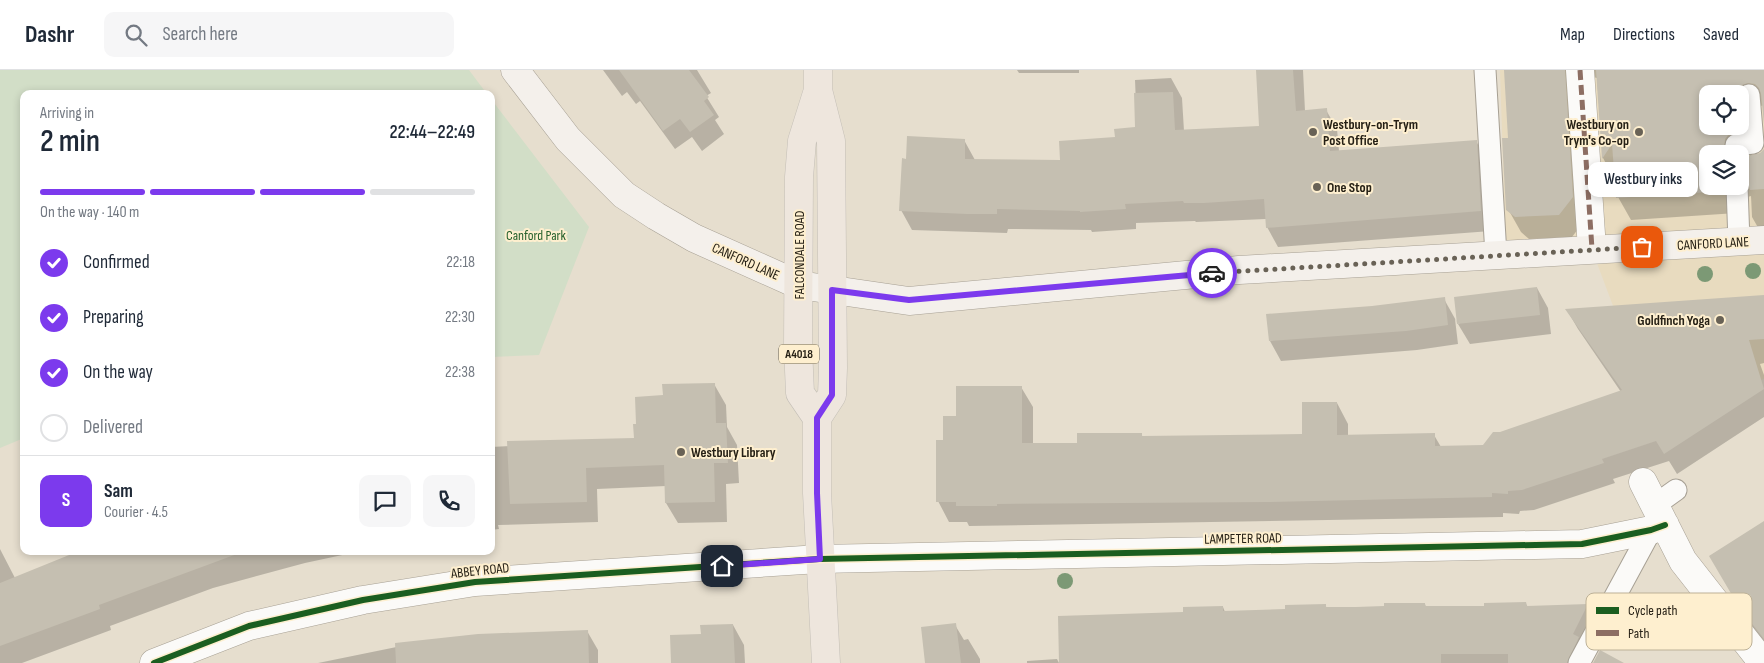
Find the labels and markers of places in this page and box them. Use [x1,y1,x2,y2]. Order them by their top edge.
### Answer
place label: Westbury-on-Trym Post Office [1323,116,1418,149]
place label: Westbury on Trym's Co-op [1564,116,1629,149]
marker: Westbury-on-Trym Post Office [1307,126,1319,138]
marker: Westbury on Trym's Co-op [1633,126,1645,138]
callout: Westbury inks [1587,162,1697,197]
place label: One Stop [1327,179,1372,196]
marker: One Stop [1311,181,1323,193]
pin [1621,226,1663,268]
place label: Goldfinch Yoga [1637,312,1710,329]
marker: Goldfinch Yoga [1714,314,1726,326]
place label: Westbury Library [691,444,776,461]
marker: Westbury Library [675,446,687,458]
pin [701,545,743,587]

